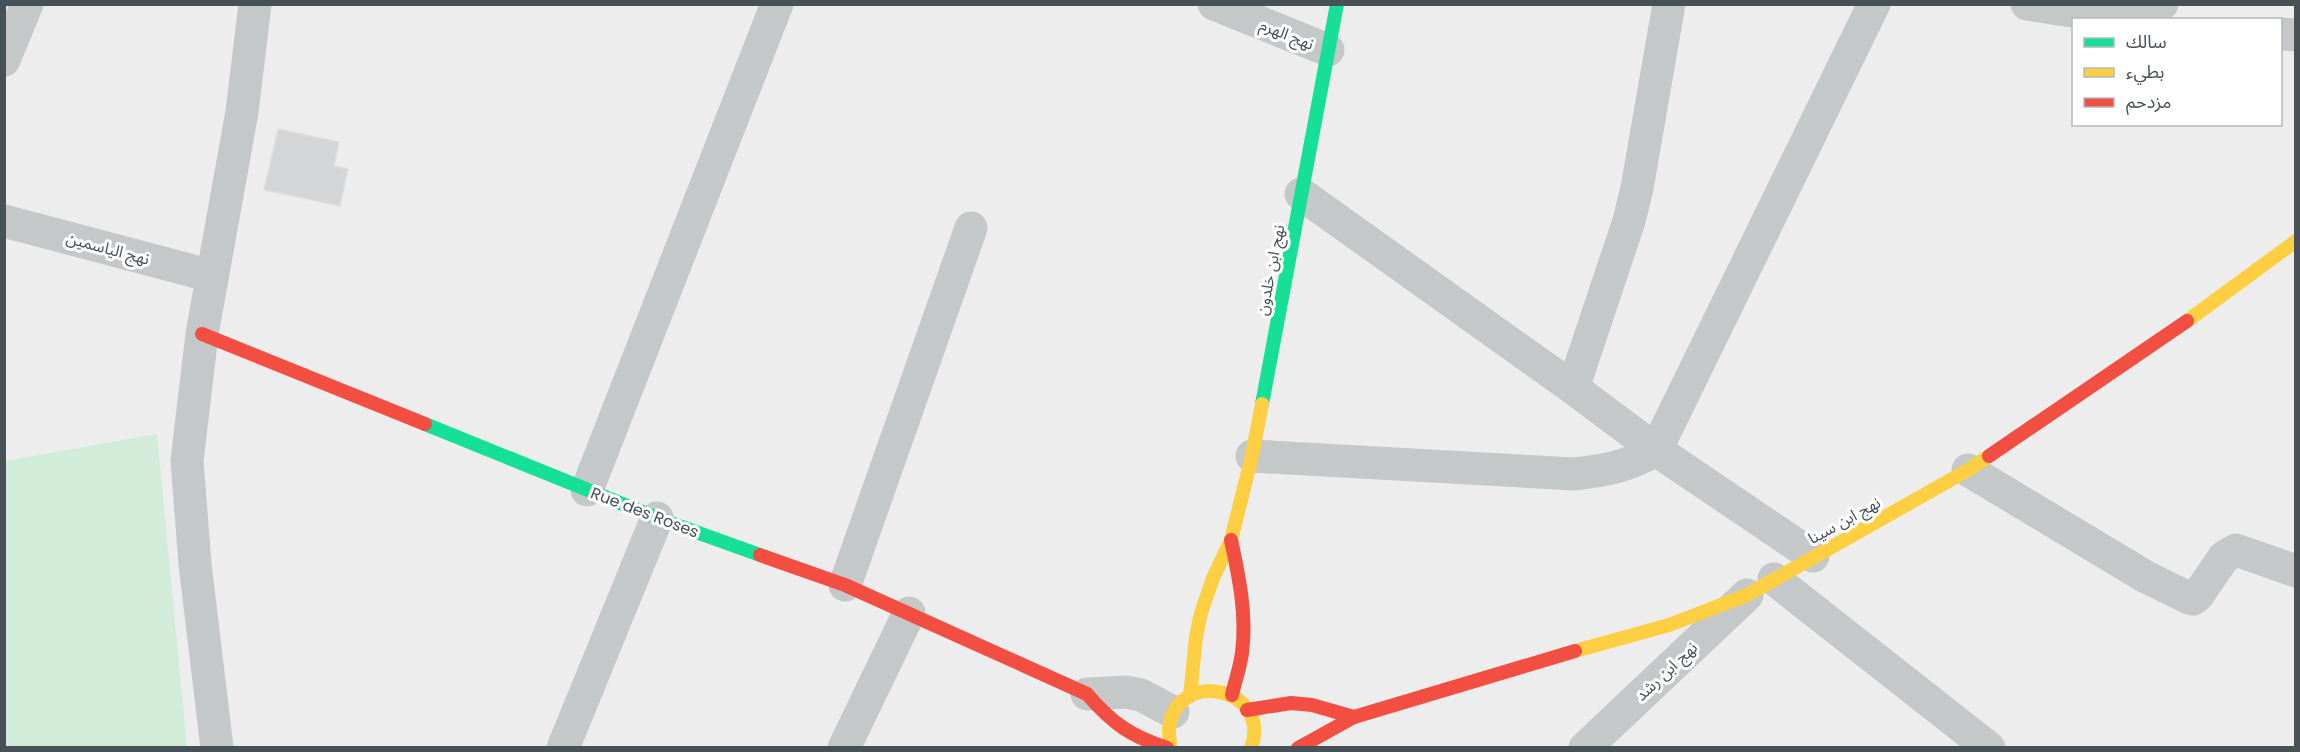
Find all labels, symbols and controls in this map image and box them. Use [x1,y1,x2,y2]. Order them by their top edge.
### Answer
street label: نهج الهرم [1256,13,1317,57]
legend [2072,18,2282,126]
text: سالك [2126,29,2167,54]
text: بطيء [2126,59,2164,85]
text: مزدحم [2126,89,2171,115]
street label: نهج ابن خلدون [1250,223,1292,318]
street label: نهج الياسمين [64,226,152,272]
street label: Rue des Roses [587,481,702,544]
street label: نهج ابن سينا [1804,491,1885,551]
street label: نهج ابن رشد [1630,636,1703,707]

